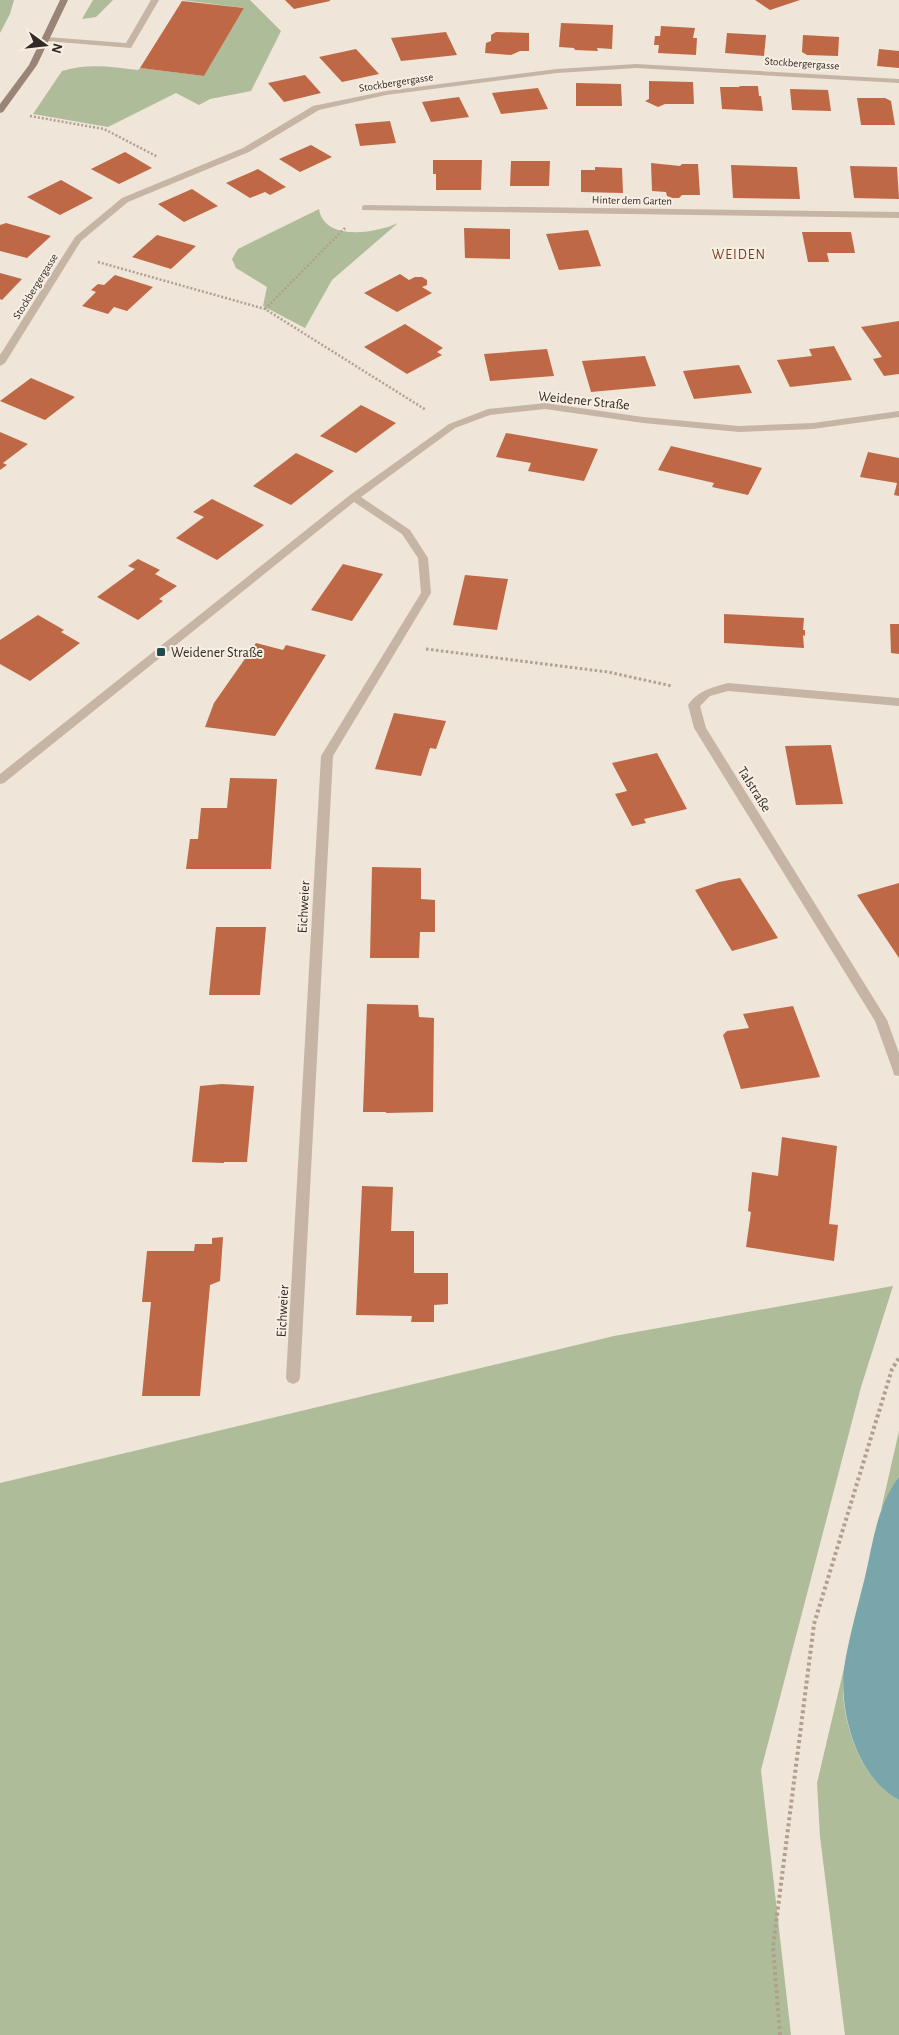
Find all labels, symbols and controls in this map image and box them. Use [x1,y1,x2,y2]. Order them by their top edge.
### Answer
north arrow [20,20,70,70]
text: N [49,42,65,55]
street label: Stockbergergasse [764,55,840,72]
street label: Stockbergergasse [358,71,434,94]
street label: Hinter dem Garten [592,194,672,207]
district label: WEIDEN [712,248,766,262]
street label: Stockbergergasse [11,252,60,321]
street label: Weidener Straße [537,389,630,413]
marker: Weidener Straße [155,646,167,658]
place label: Weidener Straße [171,646,263,660]
street label: Talstraße [735,764,773,815]
street label: Eichweier [296,880,312,934]
street label: Eichweier [275,1284,291,1338]

